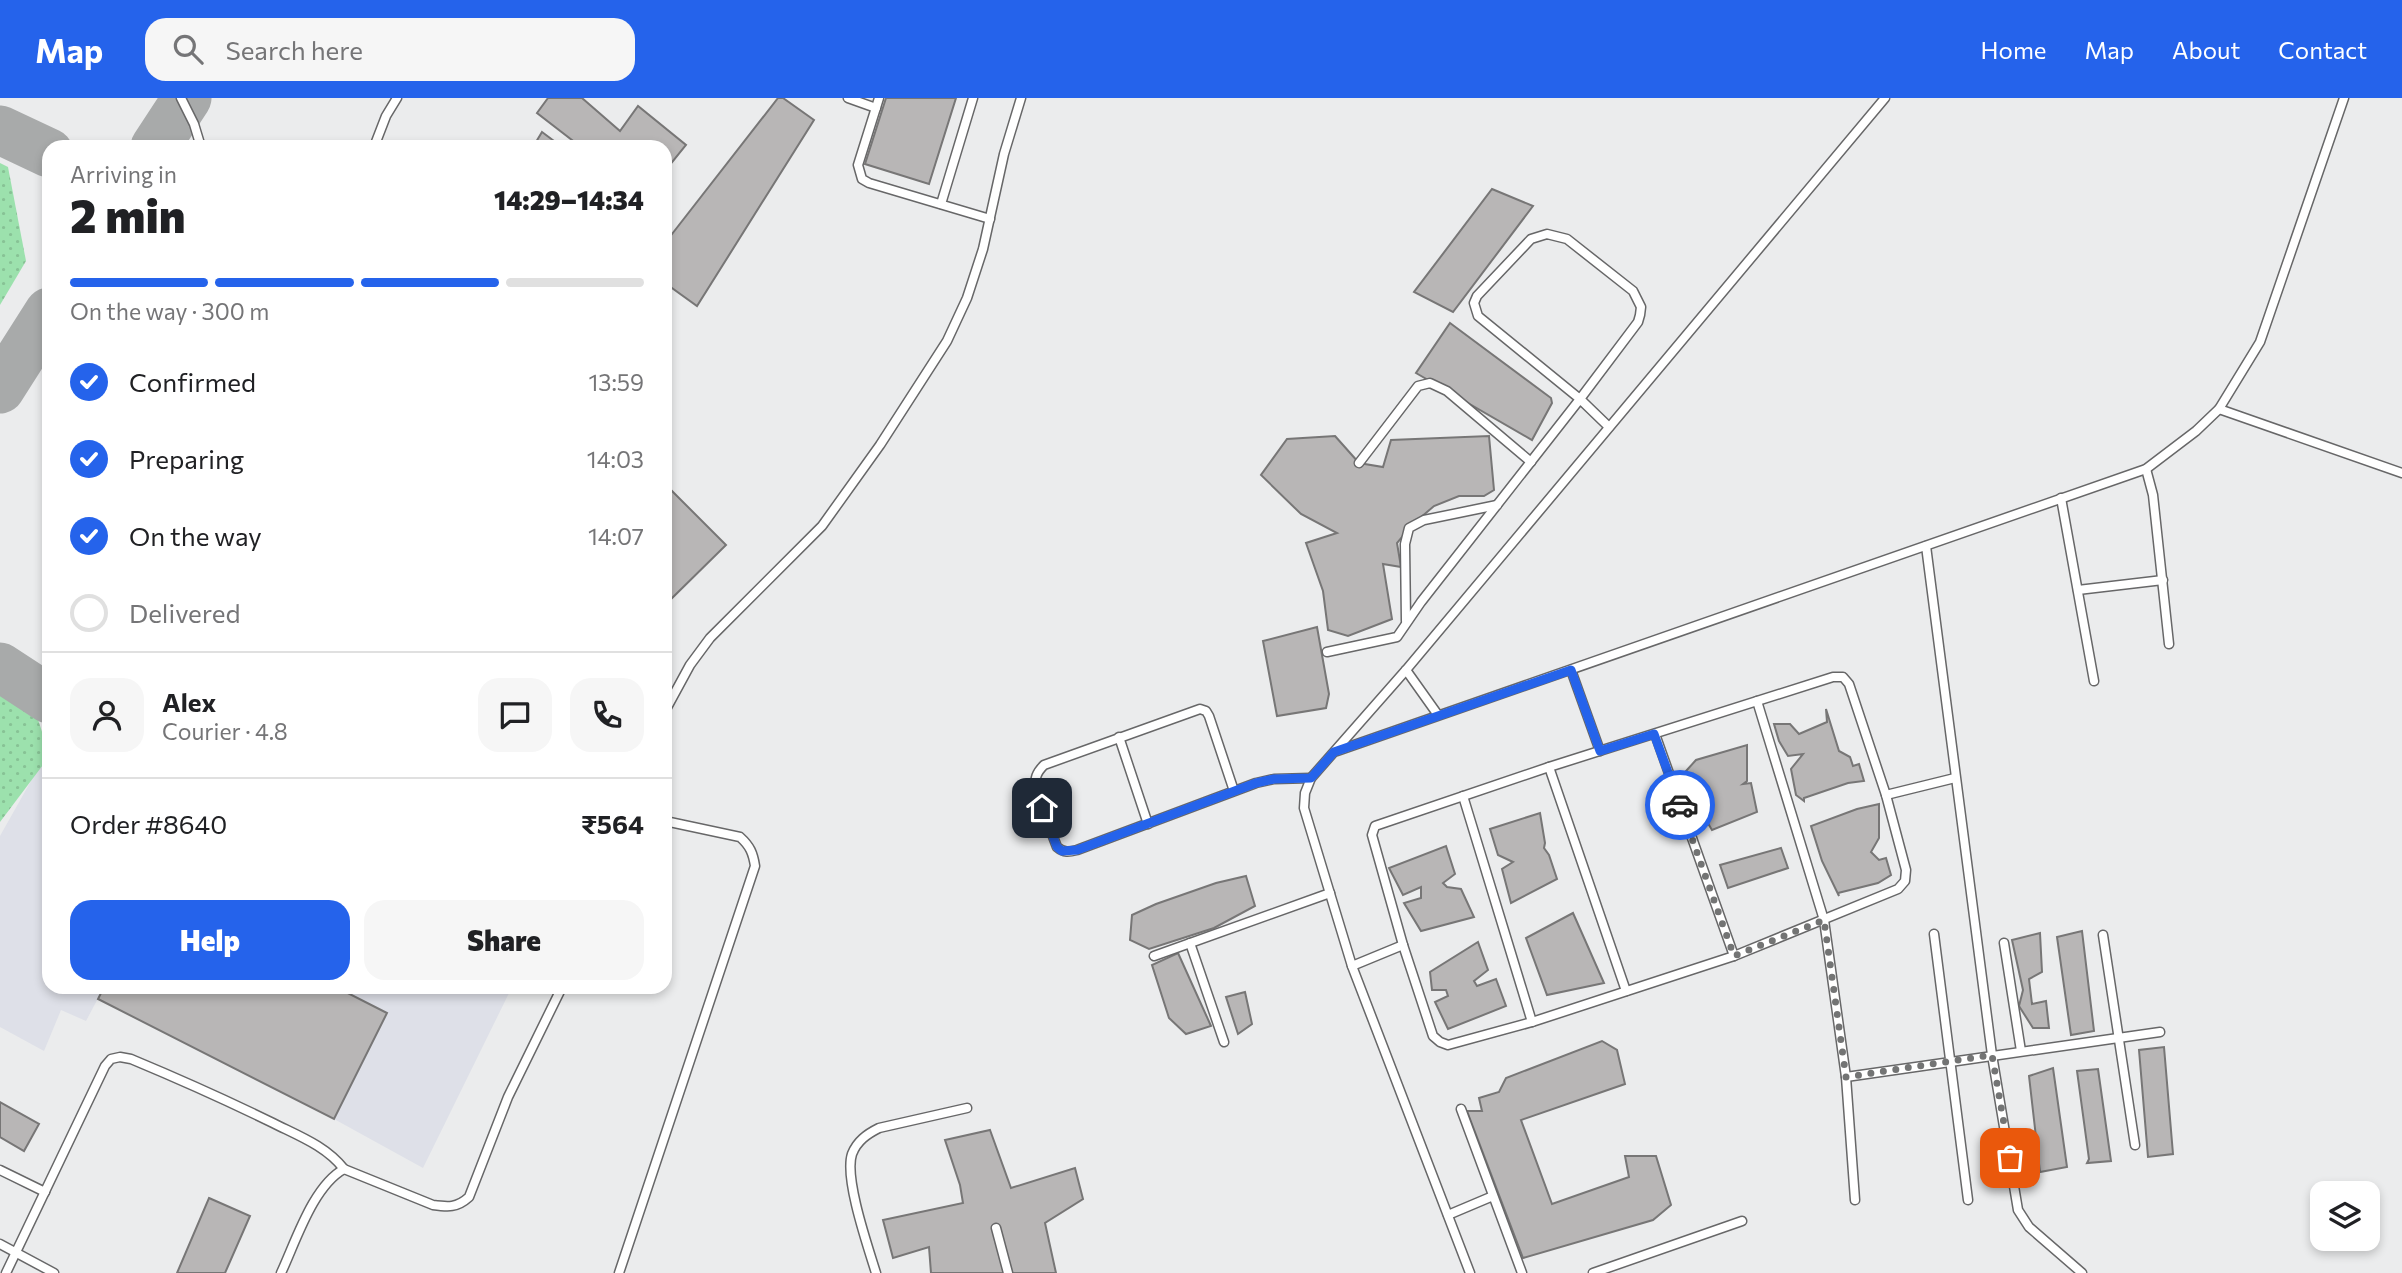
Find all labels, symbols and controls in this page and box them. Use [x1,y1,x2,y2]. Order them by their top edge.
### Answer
search box [145,18,635,81]
text: Map [35,29,103,70]
icon: search [169,30,207,68]
text: Search here [225,34,363,65]
text: Home [1981,35,2047,64]
text: Map [2085,35,2134,64]
text: About [2172,35,2240,64]
text: Contact [2278,35,2367,64]
text: Arriving in [70,160,177,188]
text: 14:29–14:34 [494,184,644,215]
text: 2 min [70,186,186,242]
text: On the way · 300 m [70,297,269,325]
icon: check [70,363,108,401]
text: Confirmed [129,366,256,397]
text: 13:59 [588,368,644,396]
icon: check [70,440,108,478]
text: Preparing [129,443,244,474]
text: 14:03 [587,445,644,473]
icon: check [70,517,108,555]
text: On the way [129,520,262,551]
text: 14:07 [588,522,644,550]
text: Delivered [129,597,240,628]
button: person [70,678,144,752]
button: chat [478,678,552,752]
button: phone [570,678,644,752]
text: Alex [162,686,216,717]
text: Courier · 4.8 [162,717,288,745]
courier [1645,770,1715,840]
pin [1012,778,1072,838]
icon: car [1661,786,1699,824]
icon: home [1023,789,1061,827]
text: Order #8640 [70,808,227,839]
text: ₹564 [581,808,644,839]
button: Help [70,900,350,980]
button: Share [364,900,644,980]
pin [1980,1128,2040,1188]
icon: bag [1991,1139,2029,1177]
map controls [2310,1181,2380,1251]
button: layers [2310,1181,2380,1251]

